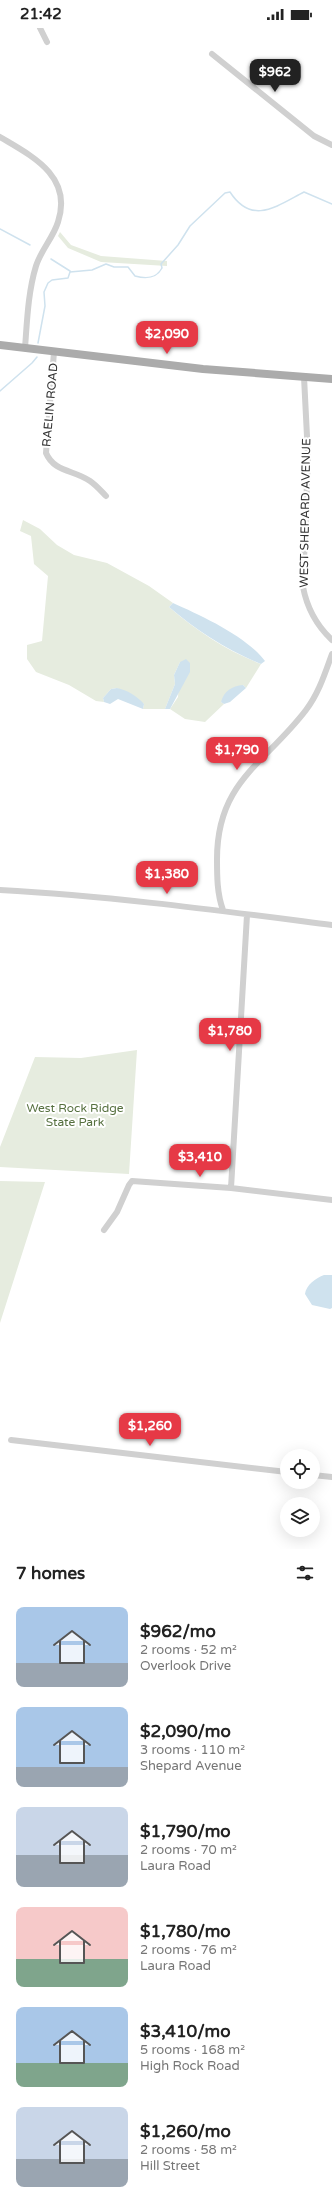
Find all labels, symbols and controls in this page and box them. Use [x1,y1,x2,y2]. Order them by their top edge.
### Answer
text: 21:42 [20,5,62,23]
pin: $962 [251,59,299,93]
text: $962 [259,64,291,80]
pin: $2,090 [134,321,200,355]
text: $2,090 [145,326,189,342]
street label: RAELIN ROAD [39,362,61,448]
street label: WEST SHEPARD AVENUE [297,438,313,588]
pin: $1,790 [204,737,270,771]
text: $1,790 [215,742,259,758]
pin: $1,380 [134,861,200,895]
text: $1,380 [145,866,189,882]
pin: $1,780 [197,1018,263,1052]
text: $1,780 [208,1023,252,1039]
park label: West Rock Ridge State Park [26,1101,124,1129]
pin: $3,410 [167,1144,233,1178]
text: $3,410 [178,1149,222,1165]
pin: $1,260 [117,1413,183,1447]
text: $1,260 [128,1418,172,1434]
map controls [280,1449,320,1537]
button: locate [280,1449,320,1489]
button: layers [280,1497,320,1537]
icon: filters [294,1562,316,1584]
text: 7 homes [16,1563,85,1584]
text: $962/mo [140,1621,216,1642]
icon: home [48,1623,96,1671]
text: 2 rooms · 52 m² [140,1642,237,1658]
text: Overlook Drive [140,1658,231,1674]
text: $2,090/mo [140,1721,231,1742]
icon: home [48,1723,96,1771]
text: 3 rooms · 110 m² [140,1742,245,1758]
text: Shepard Avenue [140,1758,242,1774]
text: $1,790/mo [140,1821,231,1842]
icon: home [48,1823,96,1871]
text: 2 rooms · 70 m² [140,1842,237,1858]
text: Laura Road [140,1858,211,1874]
text: $1,780/mo [140,1921,231,1942]
icon: home [48,1923,96,1971]
text: 2 rooms · 76 m² [140,1942,237,1958]
text: Laura Road [140,1958,211,1974]
text: $3,410/mo [140,2021,230,2042]
icon: home [48,2023,96,2071]
text: 5 rooms · 168 m² [140,2042,245,2058]
text: High Rock Road [140,2058,240,2074]
text: $1,260/mo [140,2121,231,2142]
icon: home [48,2123,96,2171]
text: 2 rooms · 58 m² [140,2142,237,2158]
text: Hill Street [140,2158,200,2174]

